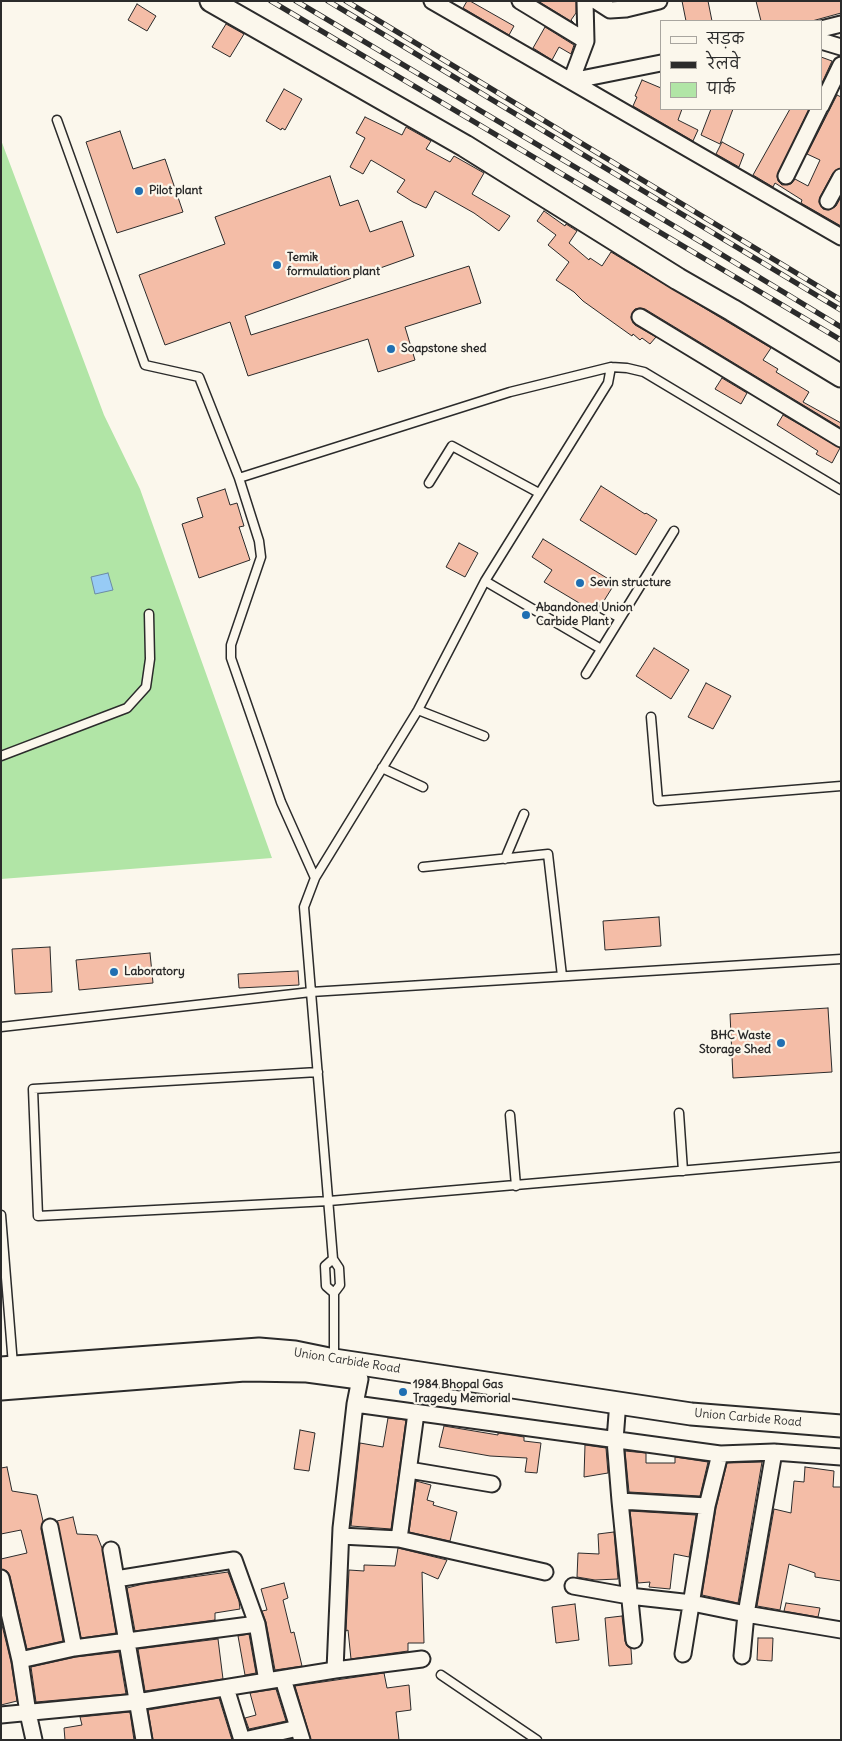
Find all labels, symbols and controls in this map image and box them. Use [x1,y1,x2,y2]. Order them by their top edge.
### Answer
legend [660,20,822,110]
text: सड़क [707,29,744,48]
text: रेलवे [707,54,740,73]
text: पार्क [707,79,735,98]
place label: Pilot plant [149,184,202,198]
marker: Pilot plant [133,185,145,197]
place label: Temik formulation plant [287,251,380,279]
marker: Temik formulation plant [271,259,283,271]
place label: Soapstone shed [401,342,487,356]
marker: Soapstone shed [385,343,397,355]
place label: Sevin structure [590,576,671,590]
marker: Sevin structure [574,577,586,589]
place label: Abandoned Union Carbide Plant [536,601,633,629]
marker: Abandoned Union Carbide Plant [520,609,532,621]
place label: Laboratory [124,965,185,979]
marker: Laboratory [108,966,120,978]
place label: BHC Waste Storage Shed [699,1029,771,1057]
marker: BHC Waste Storage Shed [775,1037,787,1049]
street label: Union Carbide Road [293,1345,401,1377]
place label: 1984 Bhopal Gas Tragedy Memorial [413,1378,510,1406]
marker: 1984 Bhopal Gas Tragedy Memorial [397,1386,409,1398]
street label: Union Carbide Road [694,1406,802,1430]

